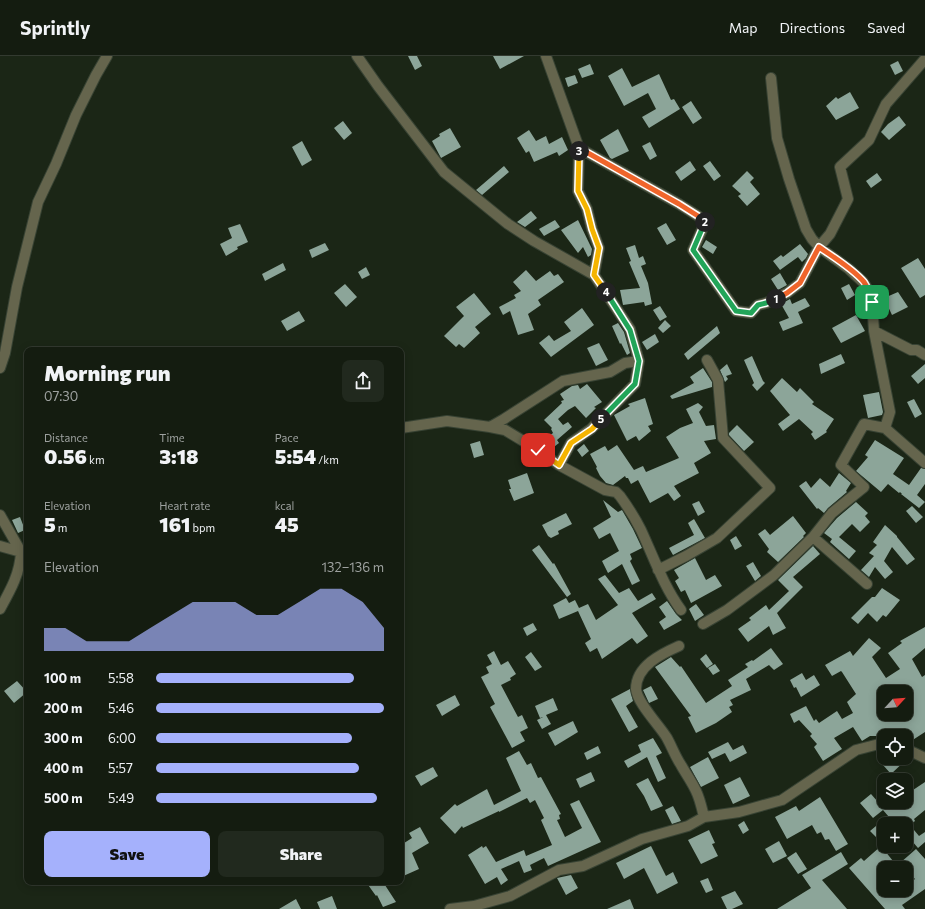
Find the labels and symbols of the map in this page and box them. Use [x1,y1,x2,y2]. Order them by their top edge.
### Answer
pin: 3 [569,141,589,161]
pin: 2 [695,212,715,232]
pin: 4 [596,282,616,302]
pin [855,285,889,319]
pin: 1 [766,289,786,309]
pin: 5 [591,409,611,429]
pin [521,433,555,467]
north arrow [877,685,913,721]

